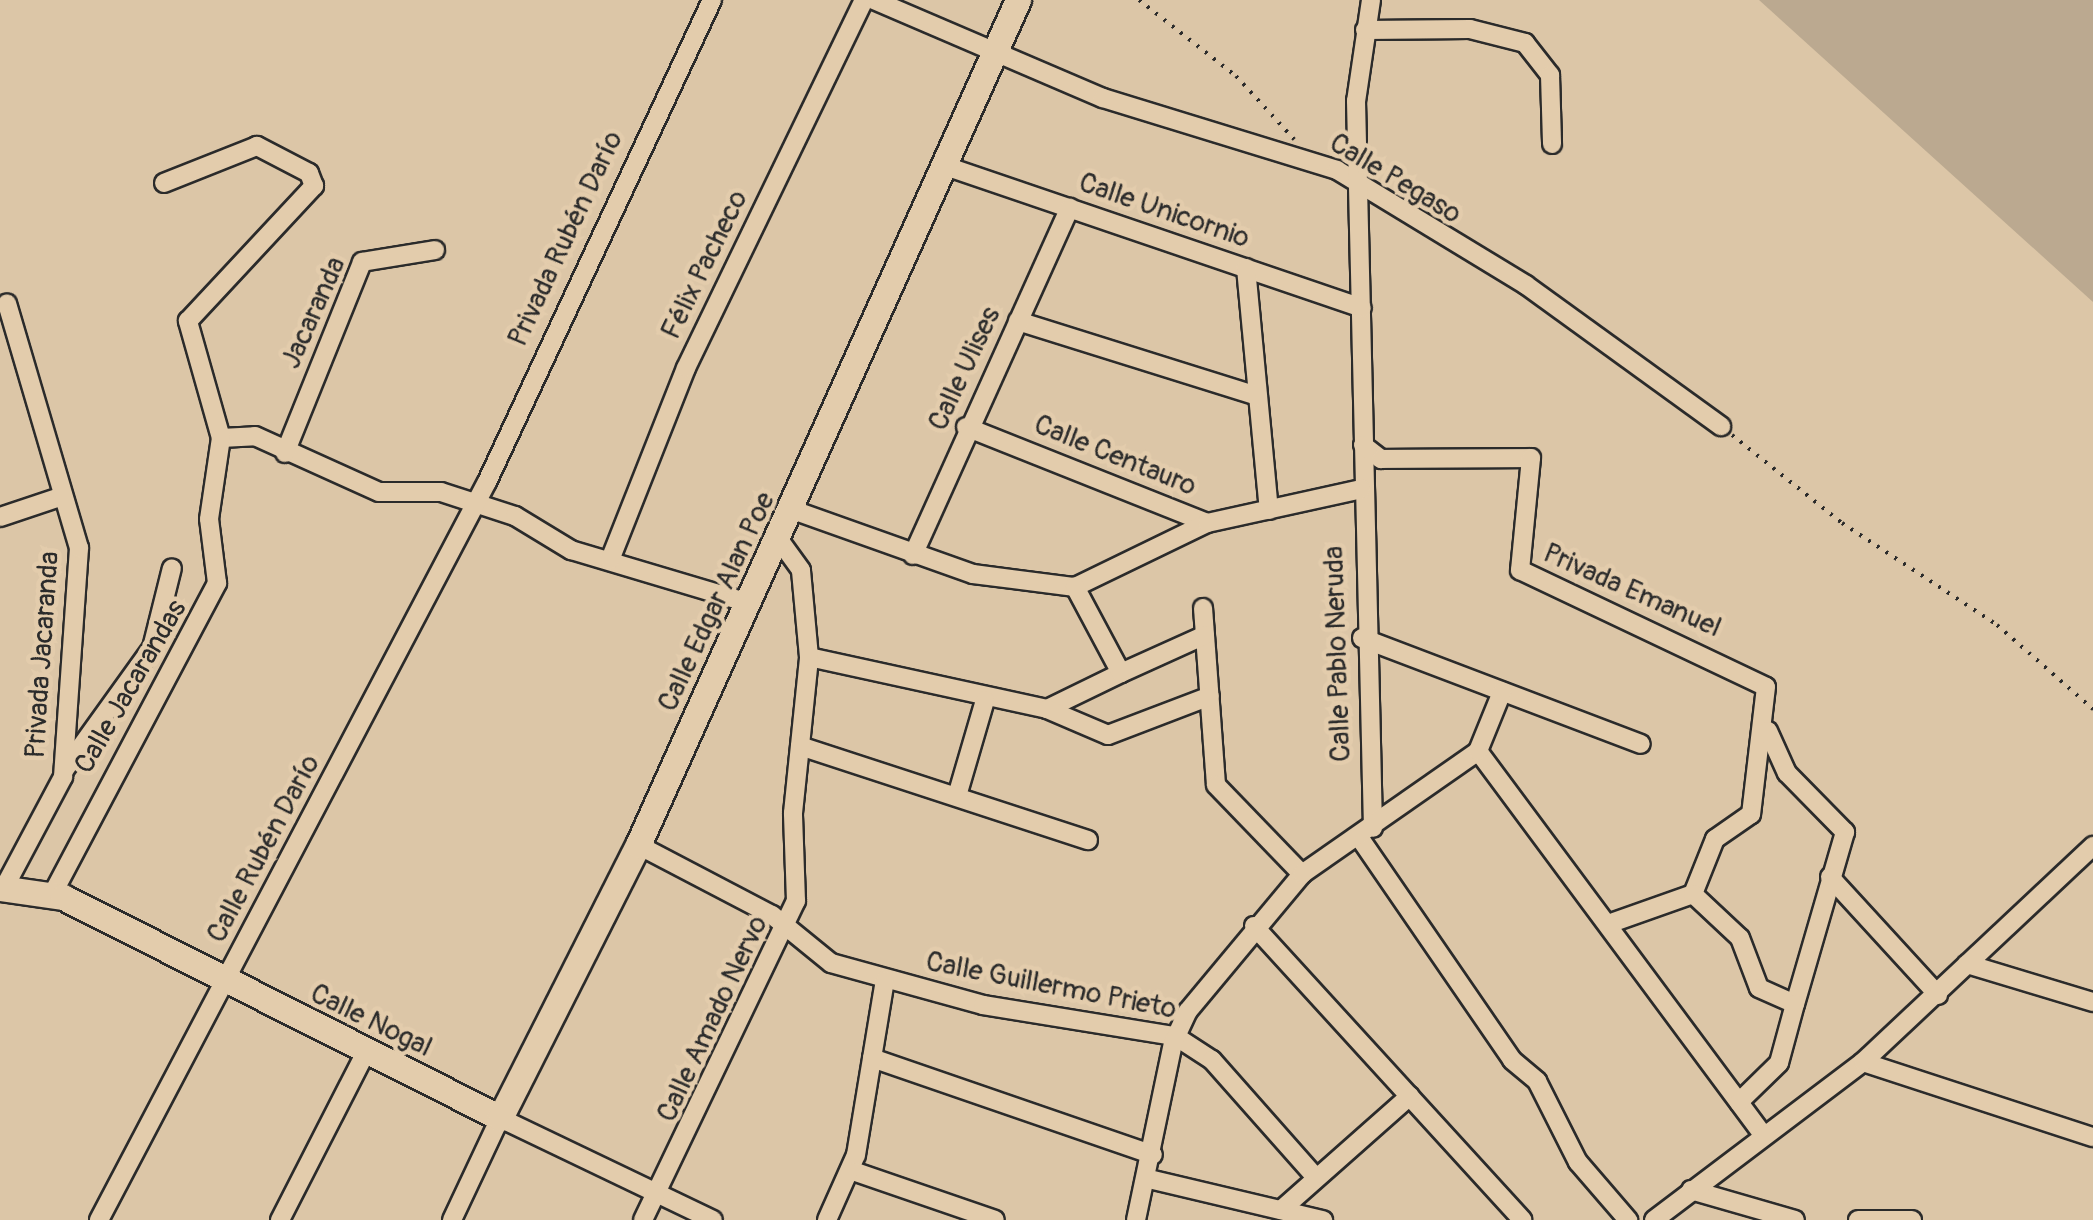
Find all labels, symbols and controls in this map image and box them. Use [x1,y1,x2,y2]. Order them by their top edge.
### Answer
street label: Privada Rubén Darío [501,126,631,352]
street label: Calle Pegaso [1323,127,1467,231]
street label: Calle Unicornio [1074,166,1254,256]
street label: Félix Pacheco [655,185,755,345]
street label: Jacaranda [275,252,353,374]
street label: Calle Ulises [922,302,1008,436]
street label: Calle Centauro [1029,408,1201,504]
street label: Calle Edgar Alan Poe [651,487,783,717]
street label: Privada Emanuel [1538,537,1726,645]
street label: Calle Pablo Neruda [1317,546,1359,762]
street label: Privada Jacaranda [19,550,67,760]
street label: Calle Jacarandas [68,594,194,780]
street label: Calle Rubén Darío [200,749,328,949]
street label: Calle Amado Nervo [651,911,775,1127]
street label: Calle Guillermo Prieto [923,945,1179,1027]
street label: Calle Nogal [305,977,437,1065]

